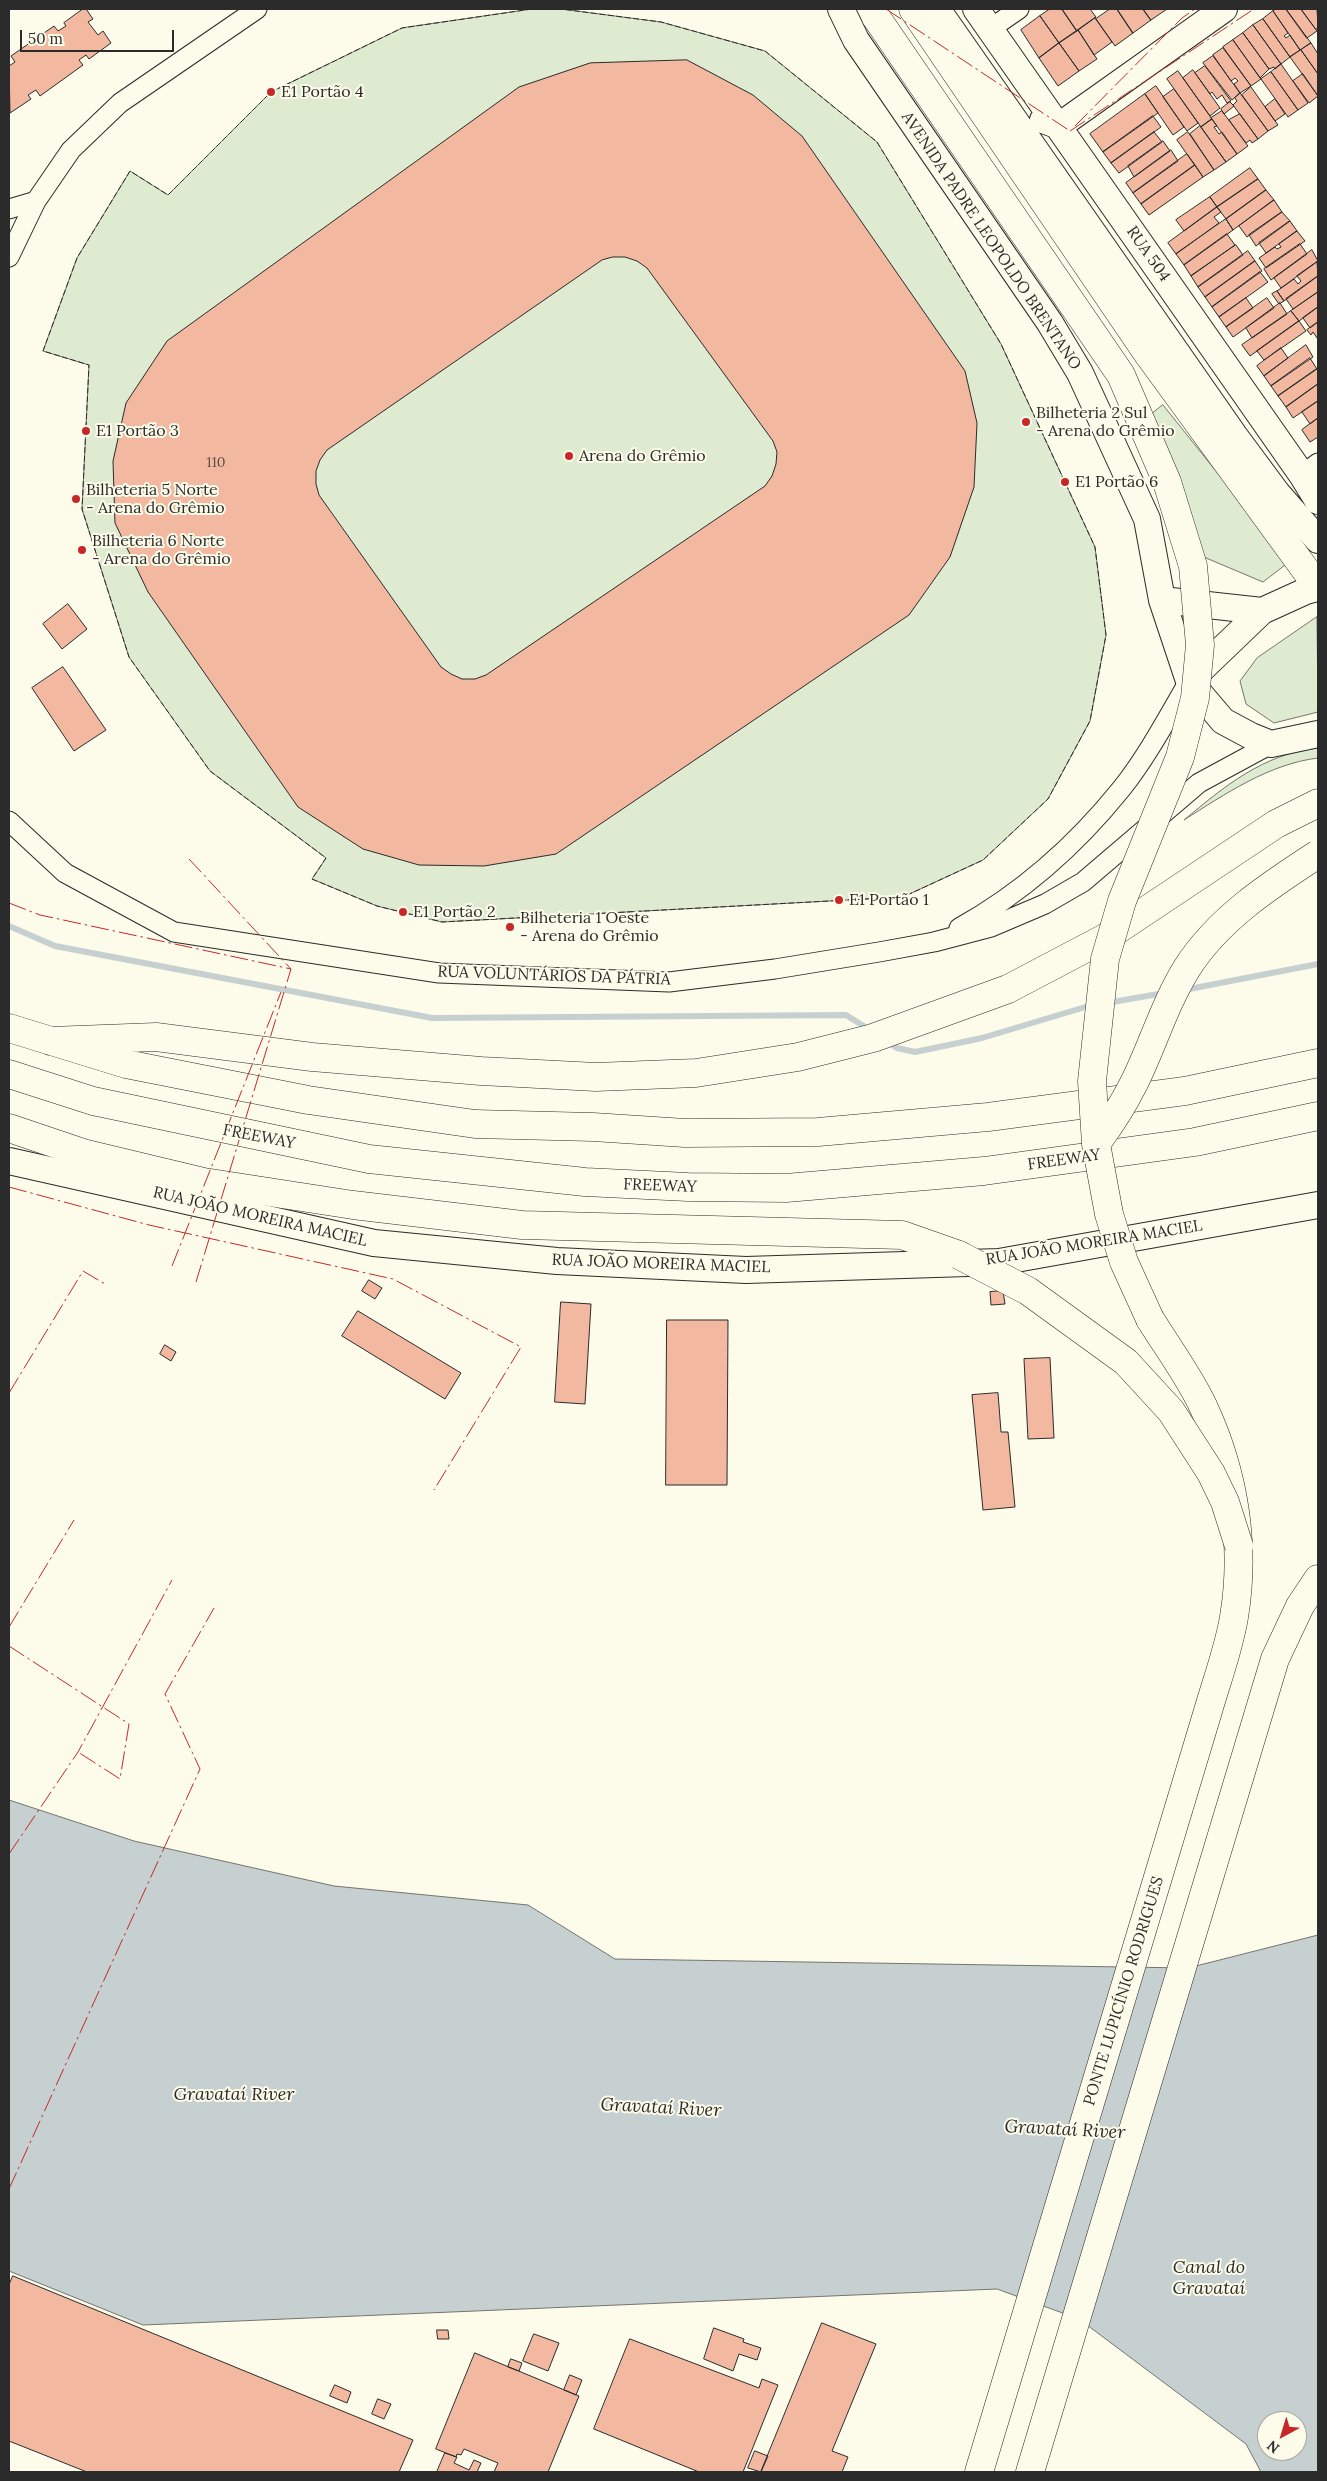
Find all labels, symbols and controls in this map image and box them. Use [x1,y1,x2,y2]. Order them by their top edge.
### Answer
scale bar [22,20,176,52]
text: 50 m [28,29,63,48]
place label: E1 Portão 4 [281,82,364,102]
marker: E1 Portão 4 [265,86,277,98]
street label: AVENIDA PADRE LEOPOLDO BRENTANO [897,108,1085,374]
street label: RUA 504 [1122,223,1174,285]
place label: Bilheteria 2 Sul - Arena do Grêmio [1036,403,1175,441]
marker: Bilheteria 2 Sul - Arena do Grêmio [1020,416,1032,428]
place label: E1 Portão 3 [96,421,179,441]
marker: E1 Portão 3 [80,425,92,437]
place label: Arena do Grêmio [579,446,706,466]
marker: Arena do Grêmio [563,450,575,462]
house number: 110 [207,455,225,471]
place label: E1 Portão 6 [1075,472,1158,492]
marker: E1 Portão 6 [1059,476,1071,488]
place label: Bilheteria 5 Norte - Arena do Grêmio [86,480,225,518]
marker: Bilheteria 5 Norte - Arena do Grêmio [70,493,82,505]
place label: Bilheteria 6 Norte - Arena do Grêmio [92,531,231,569]
marker: Bilheteria 6 Norte - Arena do Grêmio [76,544,88,556]
place label: E1 Portão 1 [849,890,929,910]
marker: E1 Portão 1 [833,894,845,906]
place label: E1 Portão 2 [413,902,496,922]
marker: E1 Portão 2 [397,906,409,918]
place label: Bilheteria 1 Oeste - Arena do Grêmio [520,908,659,946]
marker: Bilheteria 1 Oeste - Arena do Grêmio [504,921,516,933]
street label: RUA VOLUNTÁRIOS DA PÁTRIA [437,962,671,990]
street label: FREEWAY [221,1121,297,1153]
street label: FREEWAY [1026,1145,1102,1175]
street label: FREEWAY [623,1175,697,1197]
street label: RUA JOÃO MOREIRA MACIEL [151,1183,369,1251]
street label: RUA JOÃO MOREIRA MACIEL [984,1216,1204,1270]
street label: RUA JOÃO MOREIRA MACIEL [551,1251,771,1277]
street label: PONTE LUPICÍNIO RODRIGUES [1080,1874,1168,2108]
water label: Gravataí River [174,2084,294,2106]
water label: Gravataí River [600,2094,722,2122]
water label: Gravataí River [1004,2116,1126,2144]
water label: Canal do Gravataí [1173,2257,1245,2300]
north arrow [1257,2411,1307,2461]
text: N [1263,2436,1283,2457]

